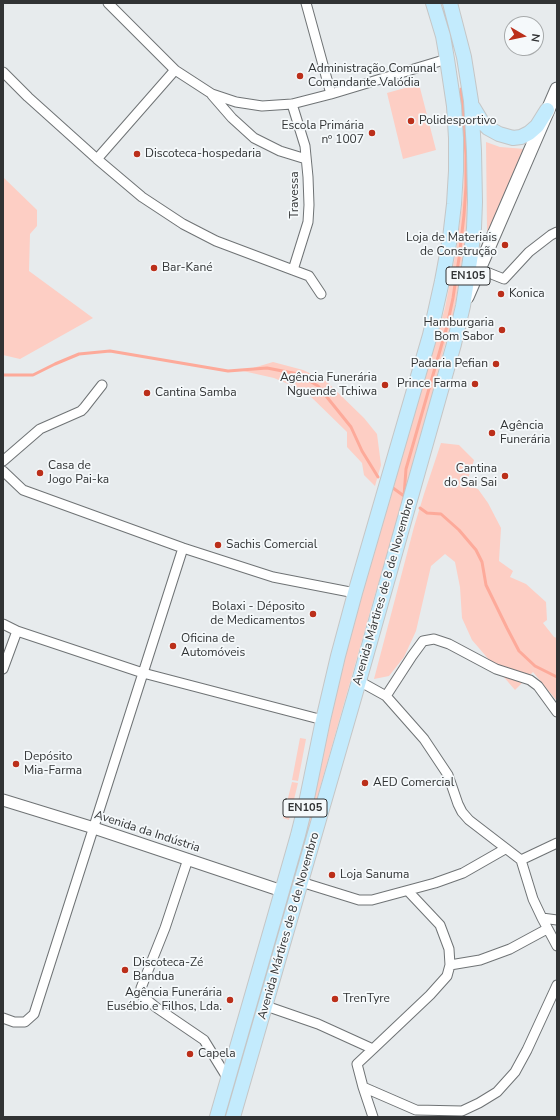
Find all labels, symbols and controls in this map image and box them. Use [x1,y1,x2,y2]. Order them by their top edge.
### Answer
north arrow [504,16,544,56]
text: N [527,33,543,43]
place label: Administração Comunal Comandante Valódia [308,62,437,90]
marker: Administração Comunal Comandante Valódia [295,71,305,81]
place label: Polidesportivo [419,114,497,128]
marker: Polidesportivo [406,116,416,126]
place label: Escola Primária nº 1007 [282,119,364,147]
marker: Escola Primária nº 1007 [367,128,377,138]
place label: Discoteca-hospedaria [145,147,261,161]
marker: Discoteca-hospedaria [132,149,142,159]
street label: Travessa [288,171,302,219]
place label: Loja de Materiais de Construção [406,231,497,259]
marker: Loja de Materiais de Construção [500,240,510,250]
place label: Bar-Kané [162,261,213,275]
marker: Bar-Kané [149,263,159,273]
road number: EN105 [446,267,490,285]
place label: Konica [509,287,545,301]
marker: Konica [496,289,506,299]
place label: Hamburgaria Bom Sabor [423,316,494,344]
marker: Hamburgaria Bom Sabor [497,325,507,335]
place label: Padaria Pefian [411,357,488,371]
marker: Padaria Pefian [491,359,501,369]
place label: Agência Funerária Nguende Tchiwa [280,371,377,399]
place label: Prince Farma [397,377,467,391]
marker: Prince Farma [470,379,480,389]
marker: Agência Funerária Nguende Tchiwa [380,380,390,390]
place label: Cantina Samba [155,386,237,400]
marker: Cantina Samba [142,388,152,398]
place label: Agência Funerária [500,419,550,447]
marker: Agência Funerária [487,428,497,438]
place label: Casa de Jogo Pai-ka [48,459,109,487]
place label: Cantina do Sai Sai [444,462,497,490]
marker: Casa de Jogo Pai-ka [35,468,45,478]
marker: Cantina do Sai Sai [500,471,510,481]
street label: Avenida Mártires de 8 de Novembro [350,497,418,687]
place label: Sachis Comercial [226,538,317,552]
marker: Sachis Comercial [213,540,223,550]
place label: Bolaxi - Déposito de Medicamentos [210,600,305,628]
marker: Bolaxi - Déposito de Medicamentos [308,609,318,619]
place label: Oficina de Automóveis [181,632,245,660]
marker: Oficina de Automóveis [168,641,178,651]
place label: Depósito Mia-Farma [24,750,82,778]
marker: Depósito Mia-Farma [11,759,21,769]
place label: AED Comercial [373,776,454,790]
marker: AED Comercial [360,778,370,788]
road number: EN105 [283,799,327,817]
street label: Avenida da Indústria [92,808,202,856]
street label: Avenida Mártires de 8 de Novembro [255,831,323,1021]
place label: Loja Sanuma [340,868,409,882]
marker: Loja Sanuma [327,870,337,880]
place label: Discoteca-Zé Bandua [133,956,203,984]
marker: Discoteca-Zé Bandua [120,965,130,975]
place label: Agência Funerária Eusébio e Filhos, Lda. [107,986,222,1014]
place label: TrenTyre [343,992,390,1006]
marker: TrenTyre [330,994,340,1004]
marker: Agência Funerária Eusébio e Filhos, Lda. [225,995,235,1005]
place label: Capela [198,1047,236,1061]
marker: Capela [185,1049,195,1059]

